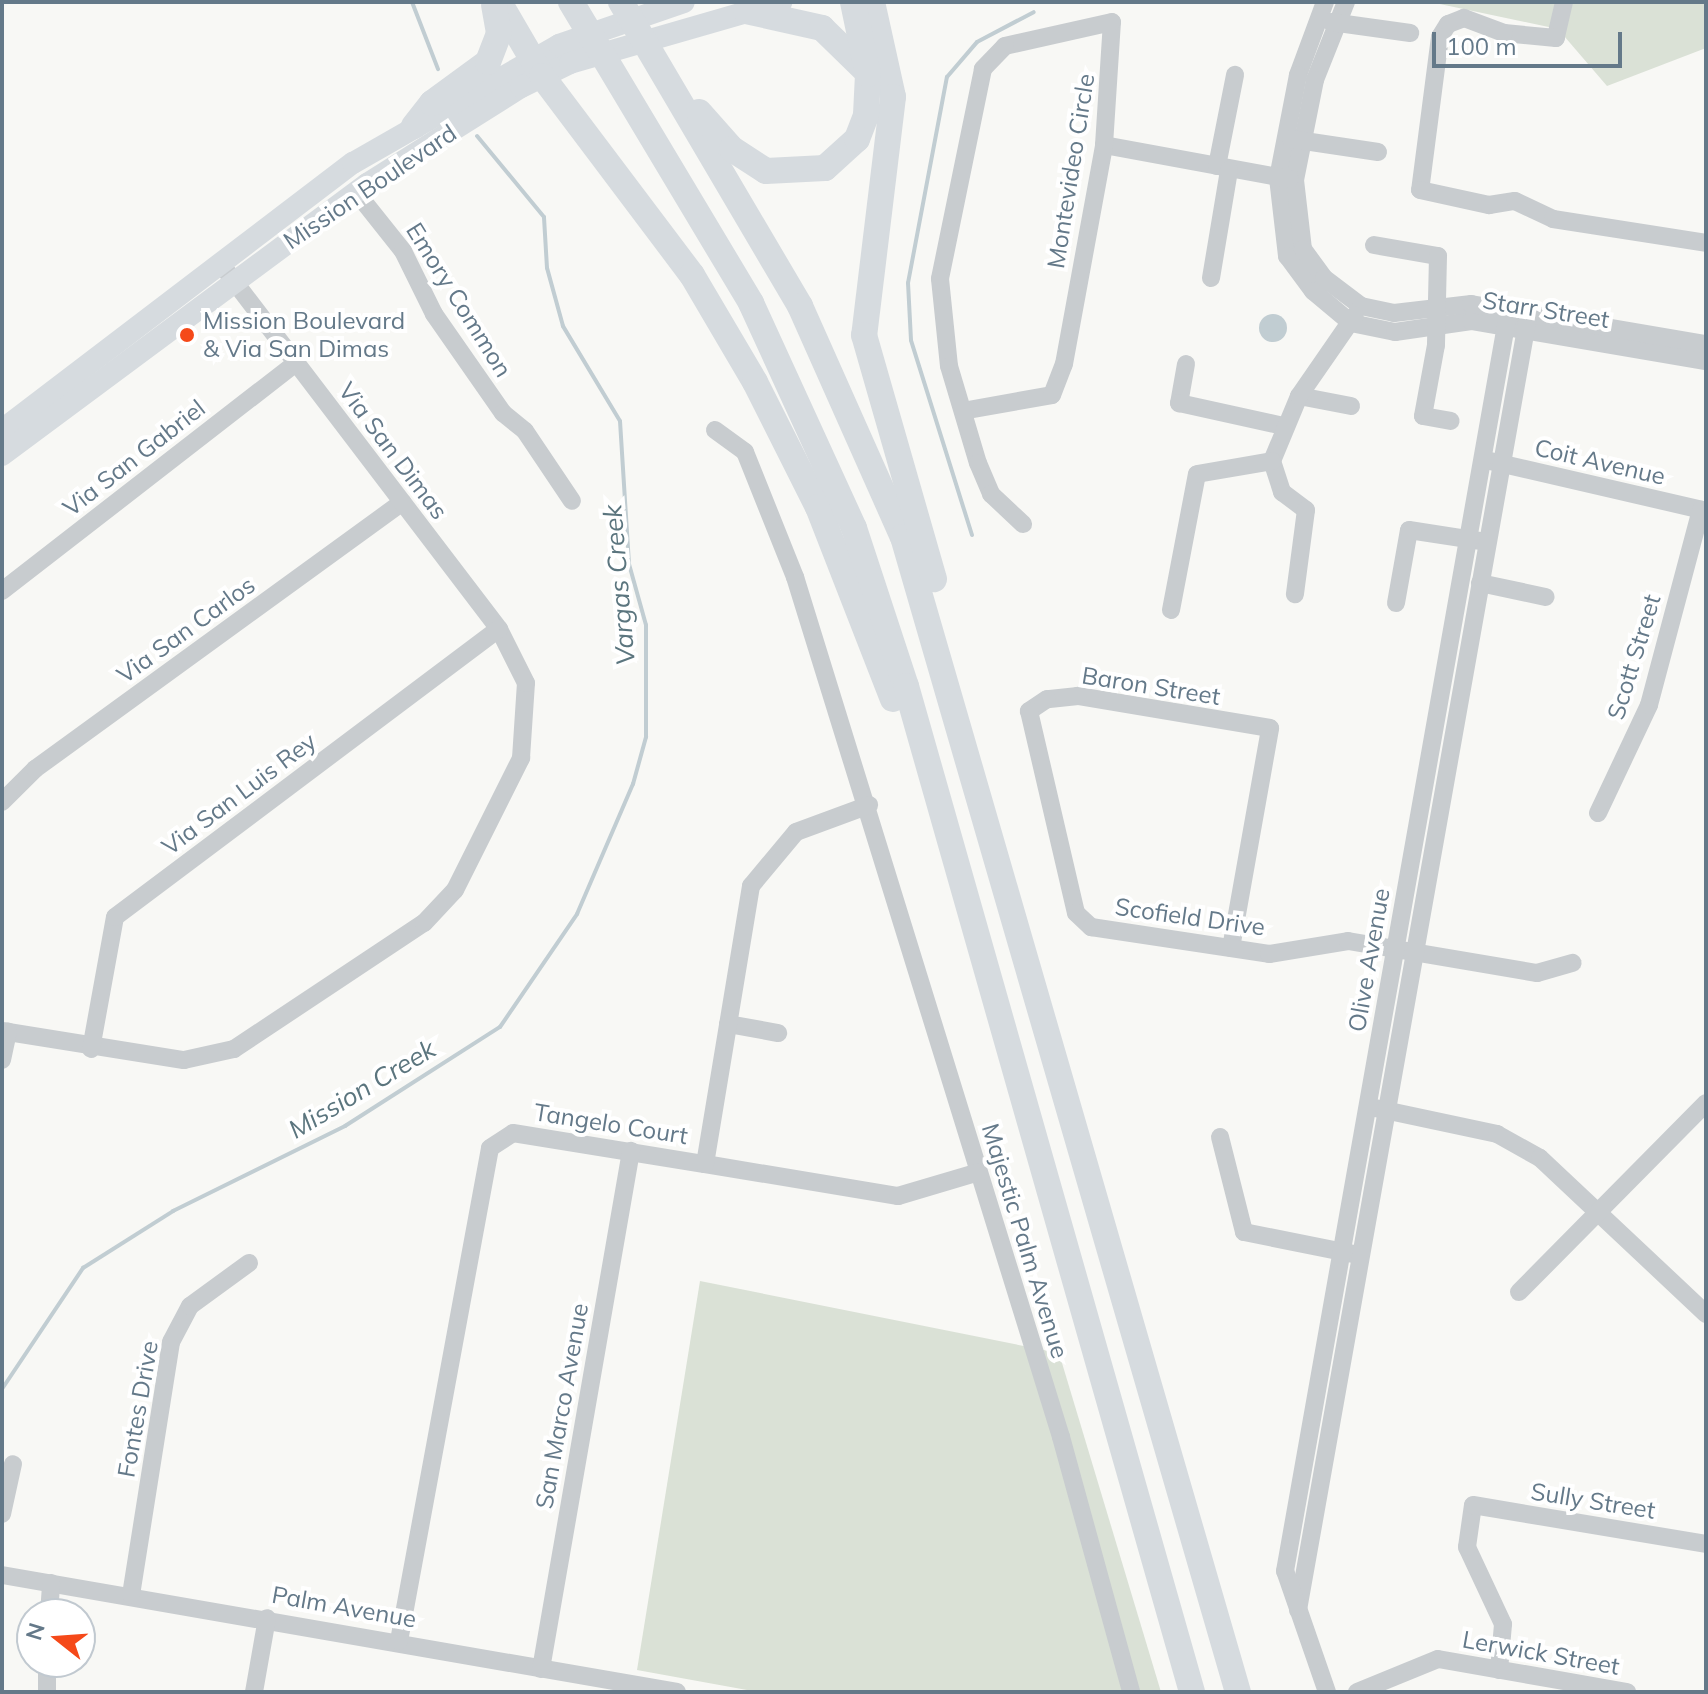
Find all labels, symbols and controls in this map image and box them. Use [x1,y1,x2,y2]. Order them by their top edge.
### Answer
scale bar [1436,16,1626,66]
text: 100 m [1446,31,1517,61]
street label: Montevideo Circle [1041,72,1101,270]
street label: Mission Boulevard [278,119,462,255]
street label: Emory Common [400,218,518,382]
street label: Starr Street [1481,286,1611,334]
place label: Mission Boulevard & Via San Dimas [203,307,405,363]
marker: Mission Boulevard & Via San Dimas [178,326,196,344]
street label: Via San Dimas [332,377,454,525]
street label: Via San Gabriel [57,394,211,522]
street label: Coit Avenue [1532,433,1668,491]
water label: Vargas Creek [596,503,642,667]
street label: Via San Carlos [111,570,261,690]
street label: Scott Street [1601,591,1667,723]
street label: Baron Street [1080,661,1222,711]
street label: Via San Luis Rey [156,727,322,861]
street label: Olive Avenue [1342,886,1396,1034]
street label: Scofield Drive [1113,892,1267,942]
water label: Mission Creek [283,1033,441,1145]
street label: Tangelo Court [532,1098,690,1150]
street label: Majestic Palm Avenue [976,1120,1074,1362]
street label: San Marco Avenue [530,1301,594,1511]
street label: Fontes Drive [112,1338,164,1480]
street label: Sully Street [1529,1477,1657,1525]
street label: Palm Avenue [270,1580,418,1634]
north arrow [16,1598,96,1678]
text: N [19,1620,51,1644]
street label: Lerwick Street [1460,1625,1622,1681]

